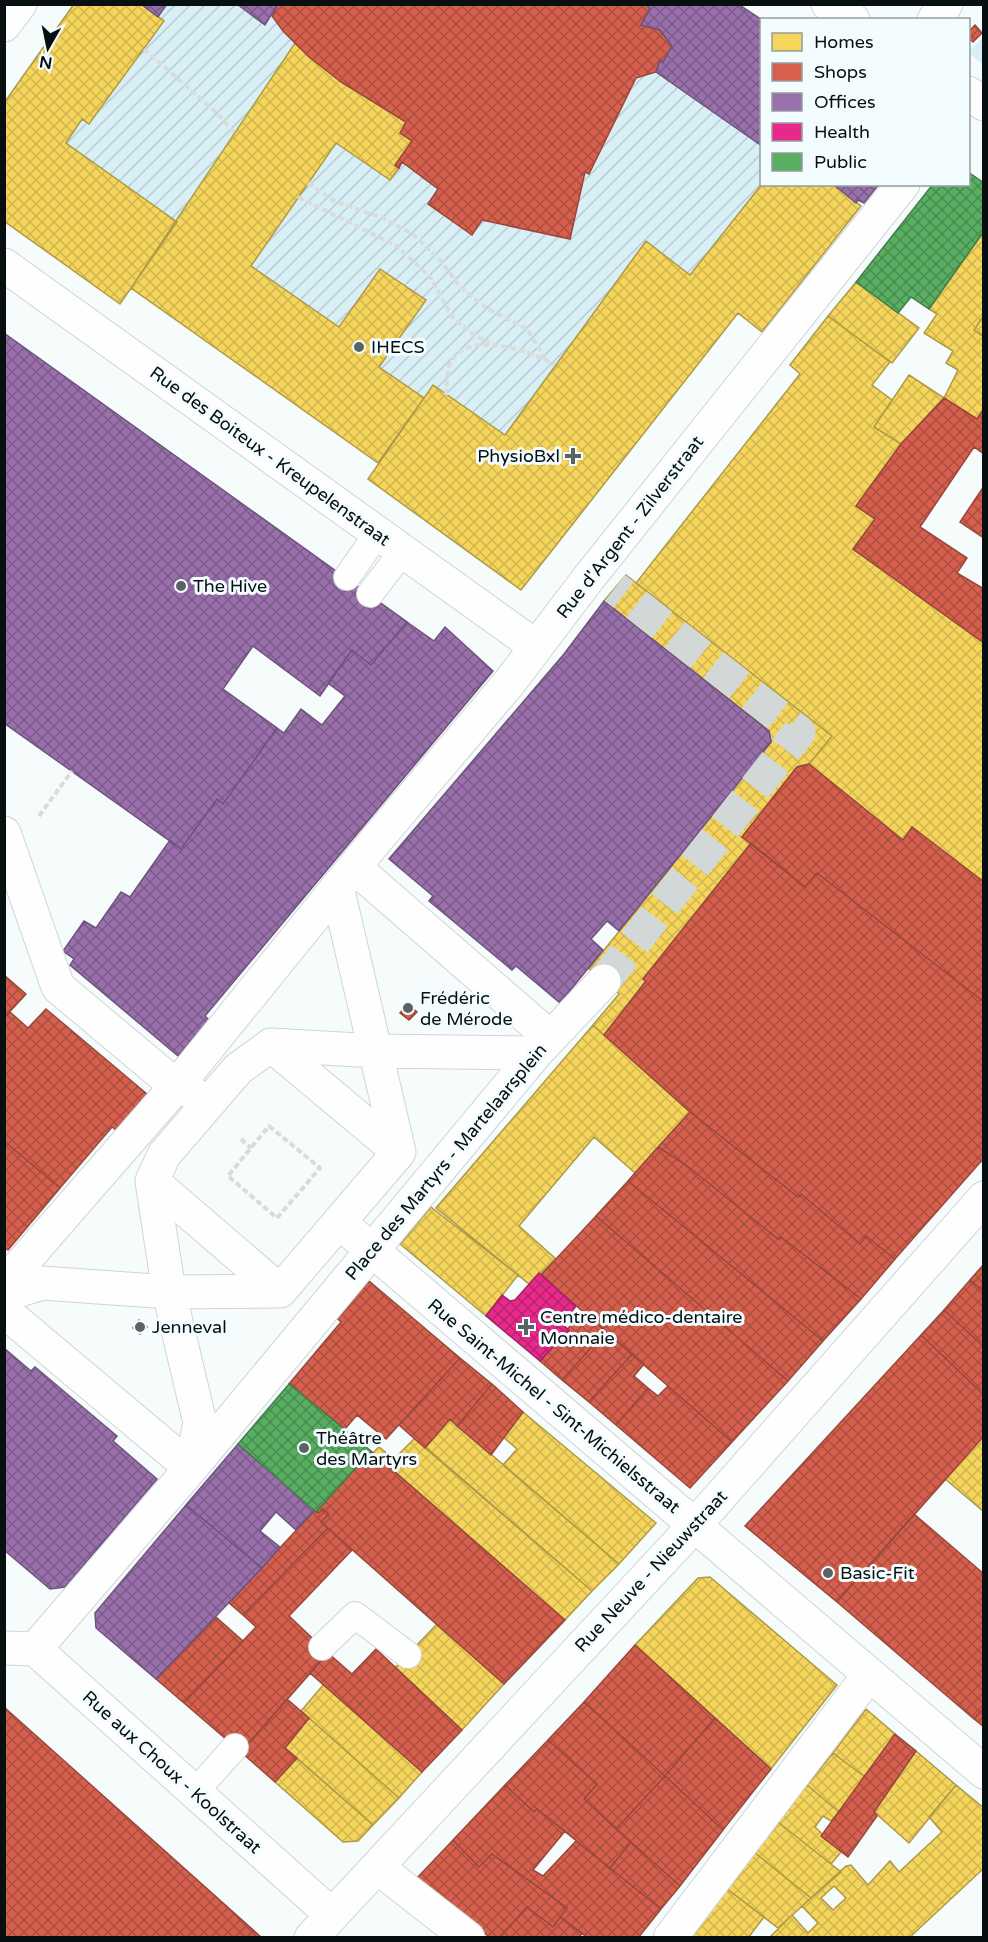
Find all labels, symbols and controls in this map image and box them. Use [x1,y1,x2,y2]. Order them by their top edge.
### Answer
north arrow [18,18,78,78]
legend [760,18,970,186]
text: Homes [814,31,874,53]
text: N [38,51,54,73]
text: Shops [814,61,867,83]
text: Offices [814,91,876,113]
text: Health [814,121,870,143]
text: Public [814,151,867,173]
place label: IHECS [371,336,425,358]
marker: IHECS [352,340,366,354]
street label: Rue des Boiteux - Kreupelenstraat [146,361,395,551]
street label: Rue d'Argent - Zilverstraat [552,431,708,623]
place label: PhysioBxl [477,445,560,467]
marker: PhysioBxl [564,447,582,465]
place label: The Hive [193,575,267,597]
marker: The Hive [174,579,188,593]
place label: Frédéric de Mérode [420,987,513,1030]
marker: Frédéric de Mérode [401,1001,415,1015]
street label: Place des Martyrs - Martelaarsplein [341,1039,551,1285]
street label: Rue Saint-Michel - Sint-Michielsstraat [423,1294,685,1518]
place label: Centre médico-dentaire Monnaie [540,1306,742,1349]
place label: Jenneval [152,1316,227,1338]
marker: Centre médico-dentaire Monnaie [517,1318,535,1336]
marker: Jenneval [133,1320,147,1334]
place label: Théâtre des Martyrs [316,1427,417,1470]
marker: Théâtre des Martyrs [297,1441,311,1455]
street label: Rue Neuve - Nieuwstraat [570,1485,732,1657]
place label: Basic-Fit [840,1562,915,1584]
marker: Basic-Fit [821,1566,835,1580]
street label: Rue aux Choux - Koolstraat [78,1686,266,1858]

